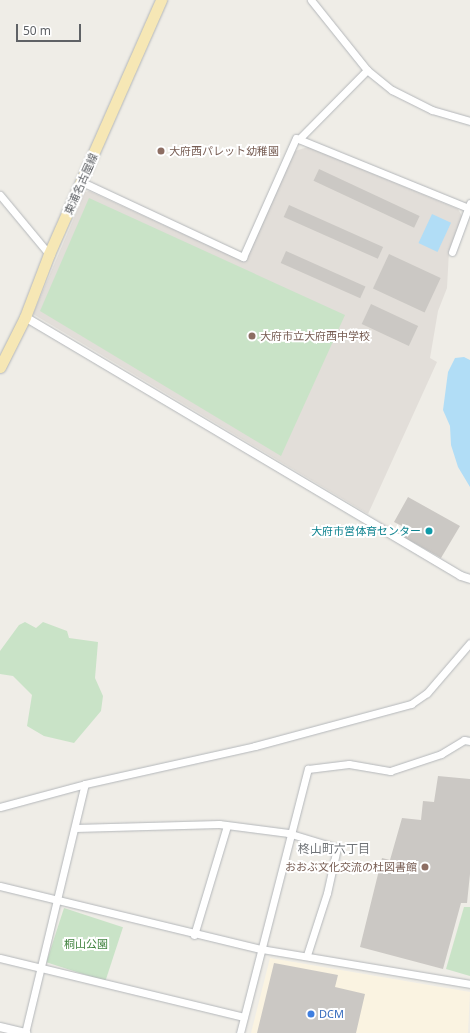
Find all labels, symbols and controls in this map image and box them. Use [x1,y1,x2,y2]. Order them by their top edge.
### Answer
scale bar [18,16,83,42]
text: 50 m [23,22,51,39]
place label: 大府西パレット幼稚園 [169,144,279,158]
marker: 大府西パレット幼稚園 [156,146,166,156]
street label: 東浦名古屋線 [62,151,100,217]
place label: 大府市立大府西中学校 [260,329,370,343]
marker: 大府市立大府西中学校 [247,331,257,341]
place label: 大府市営体育センター [311,524,421,538]
marker: 大府市営体育センター [424,526,434,536]
district label: 柊山町六丁目 [298,842,370,856]
place label: おおぶ文化交流の杜図書館 [285,860,417,874]
marker: おおぶ文化交流の杜図書館 [420,862,430,872]
park label: 桐山公園 [64,937,108,951]
place label: DCM [319,1007,344,1021]
marker: DCM [306,1009,316,1019]

